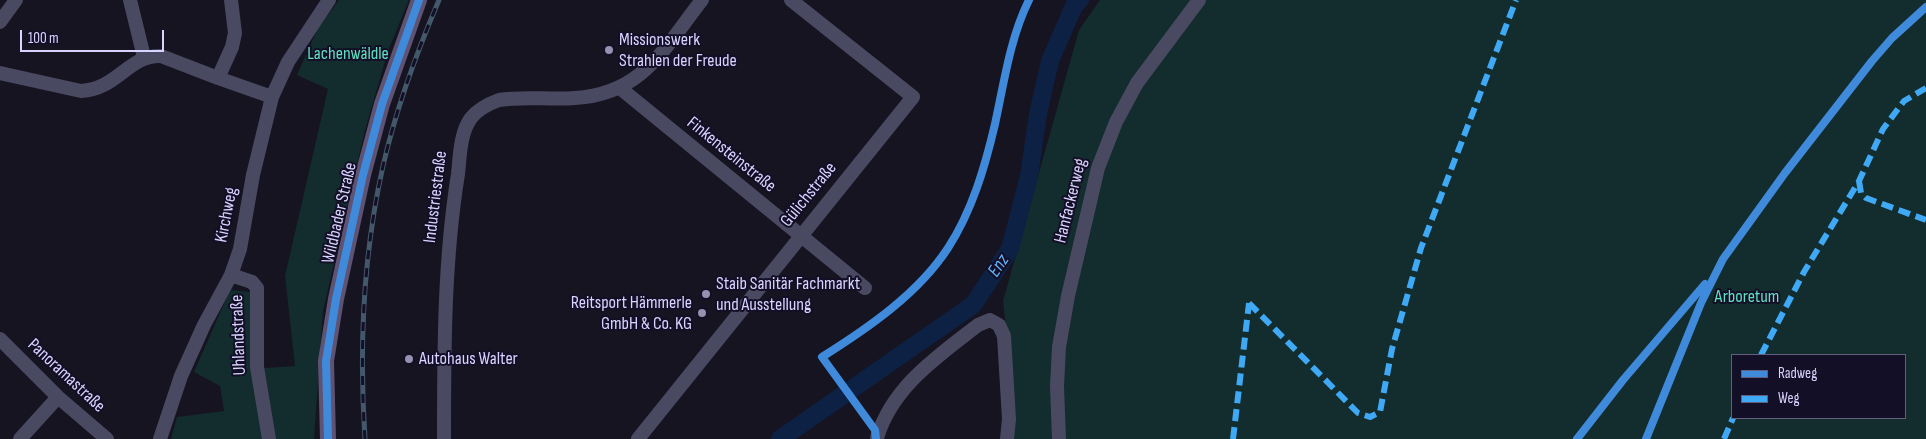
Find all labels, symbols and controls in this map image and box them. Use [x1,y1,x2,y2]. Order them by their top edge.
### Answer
scale bar [22,20,166,52]
text: 100 m [28,29,59,48]
place label: Missionswerk Strahlen der Freude [619,29,737,72]
park label: Lachenwäldle [307,43,389,65]
marker: Missionswerk Strahlen der Freude [603,44,615,56]
street label: Finkensteinstraße [682,113,780,197]
street label: Industriestraße [420,150,452,244]
street label: Hanfackerweg [1050,156,1092,246]
street label: Gülichstraße [776,158,842,232]
street label: Wildbader Straße [318,160,362,266]
street label: Kirchweg [211,186,243,244]
water label: Enz [983,250,1015,282]
place label: Staib Sanitär Fachmarkt und Ausstellung [716,273,860,316]
park label: Arboretum [1715,286,1779,308]
marker: Staib Sanitär Fachmarkt und Ausstellung [700,288,712,300]
place label: Reitsport Hämmerle GmbH & Co. KG [571,292,692,334]
street label: Uhlandstraße [227,294,251,376]
marker: Reitsport Hämmerle GmbH & Co. KG [696,307,708,319]
street label: Panoramastraße [23,335,109,417]
place label: Autohaus Walter [419,348,518,370]
marker: Autohaus Walter [403,353,415,365]
legend [1731,354,1906,419]
text: Radweg [1778,364,1817,383]
text: Weg [1778,389,1800,408]

